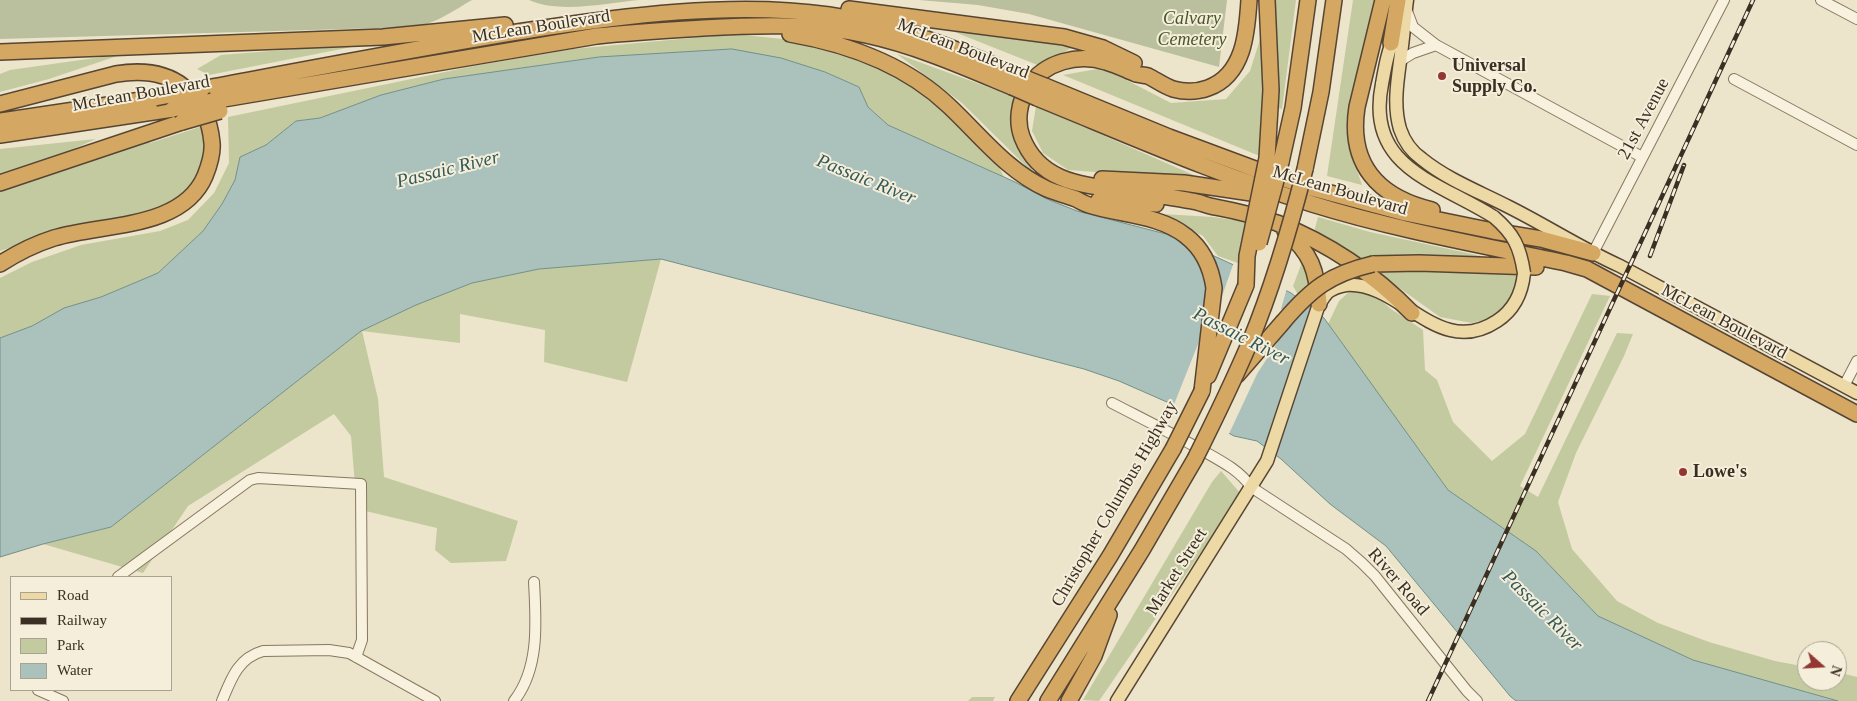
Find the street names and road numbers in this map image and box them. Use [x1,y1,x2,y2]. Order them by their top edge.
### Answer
street label: McLean Boulevard [470,5,612,49]
street label: McLean Boulevard [894,14,1032,84]
street label: McLean Boulevard [70,71,212,117]
street label: 21st Avenue [1614,75,1674,163]
street label: McLean Boulevard [1270,161,1410,221]
street label: McLean Boulevard [1657,280,1791,364]
street label: Christopher Columbus Highway [1047,397,1183,611]
street label: Market Street [1142,525,1212,619]
street label: River Road [1363,544,1433,620]

